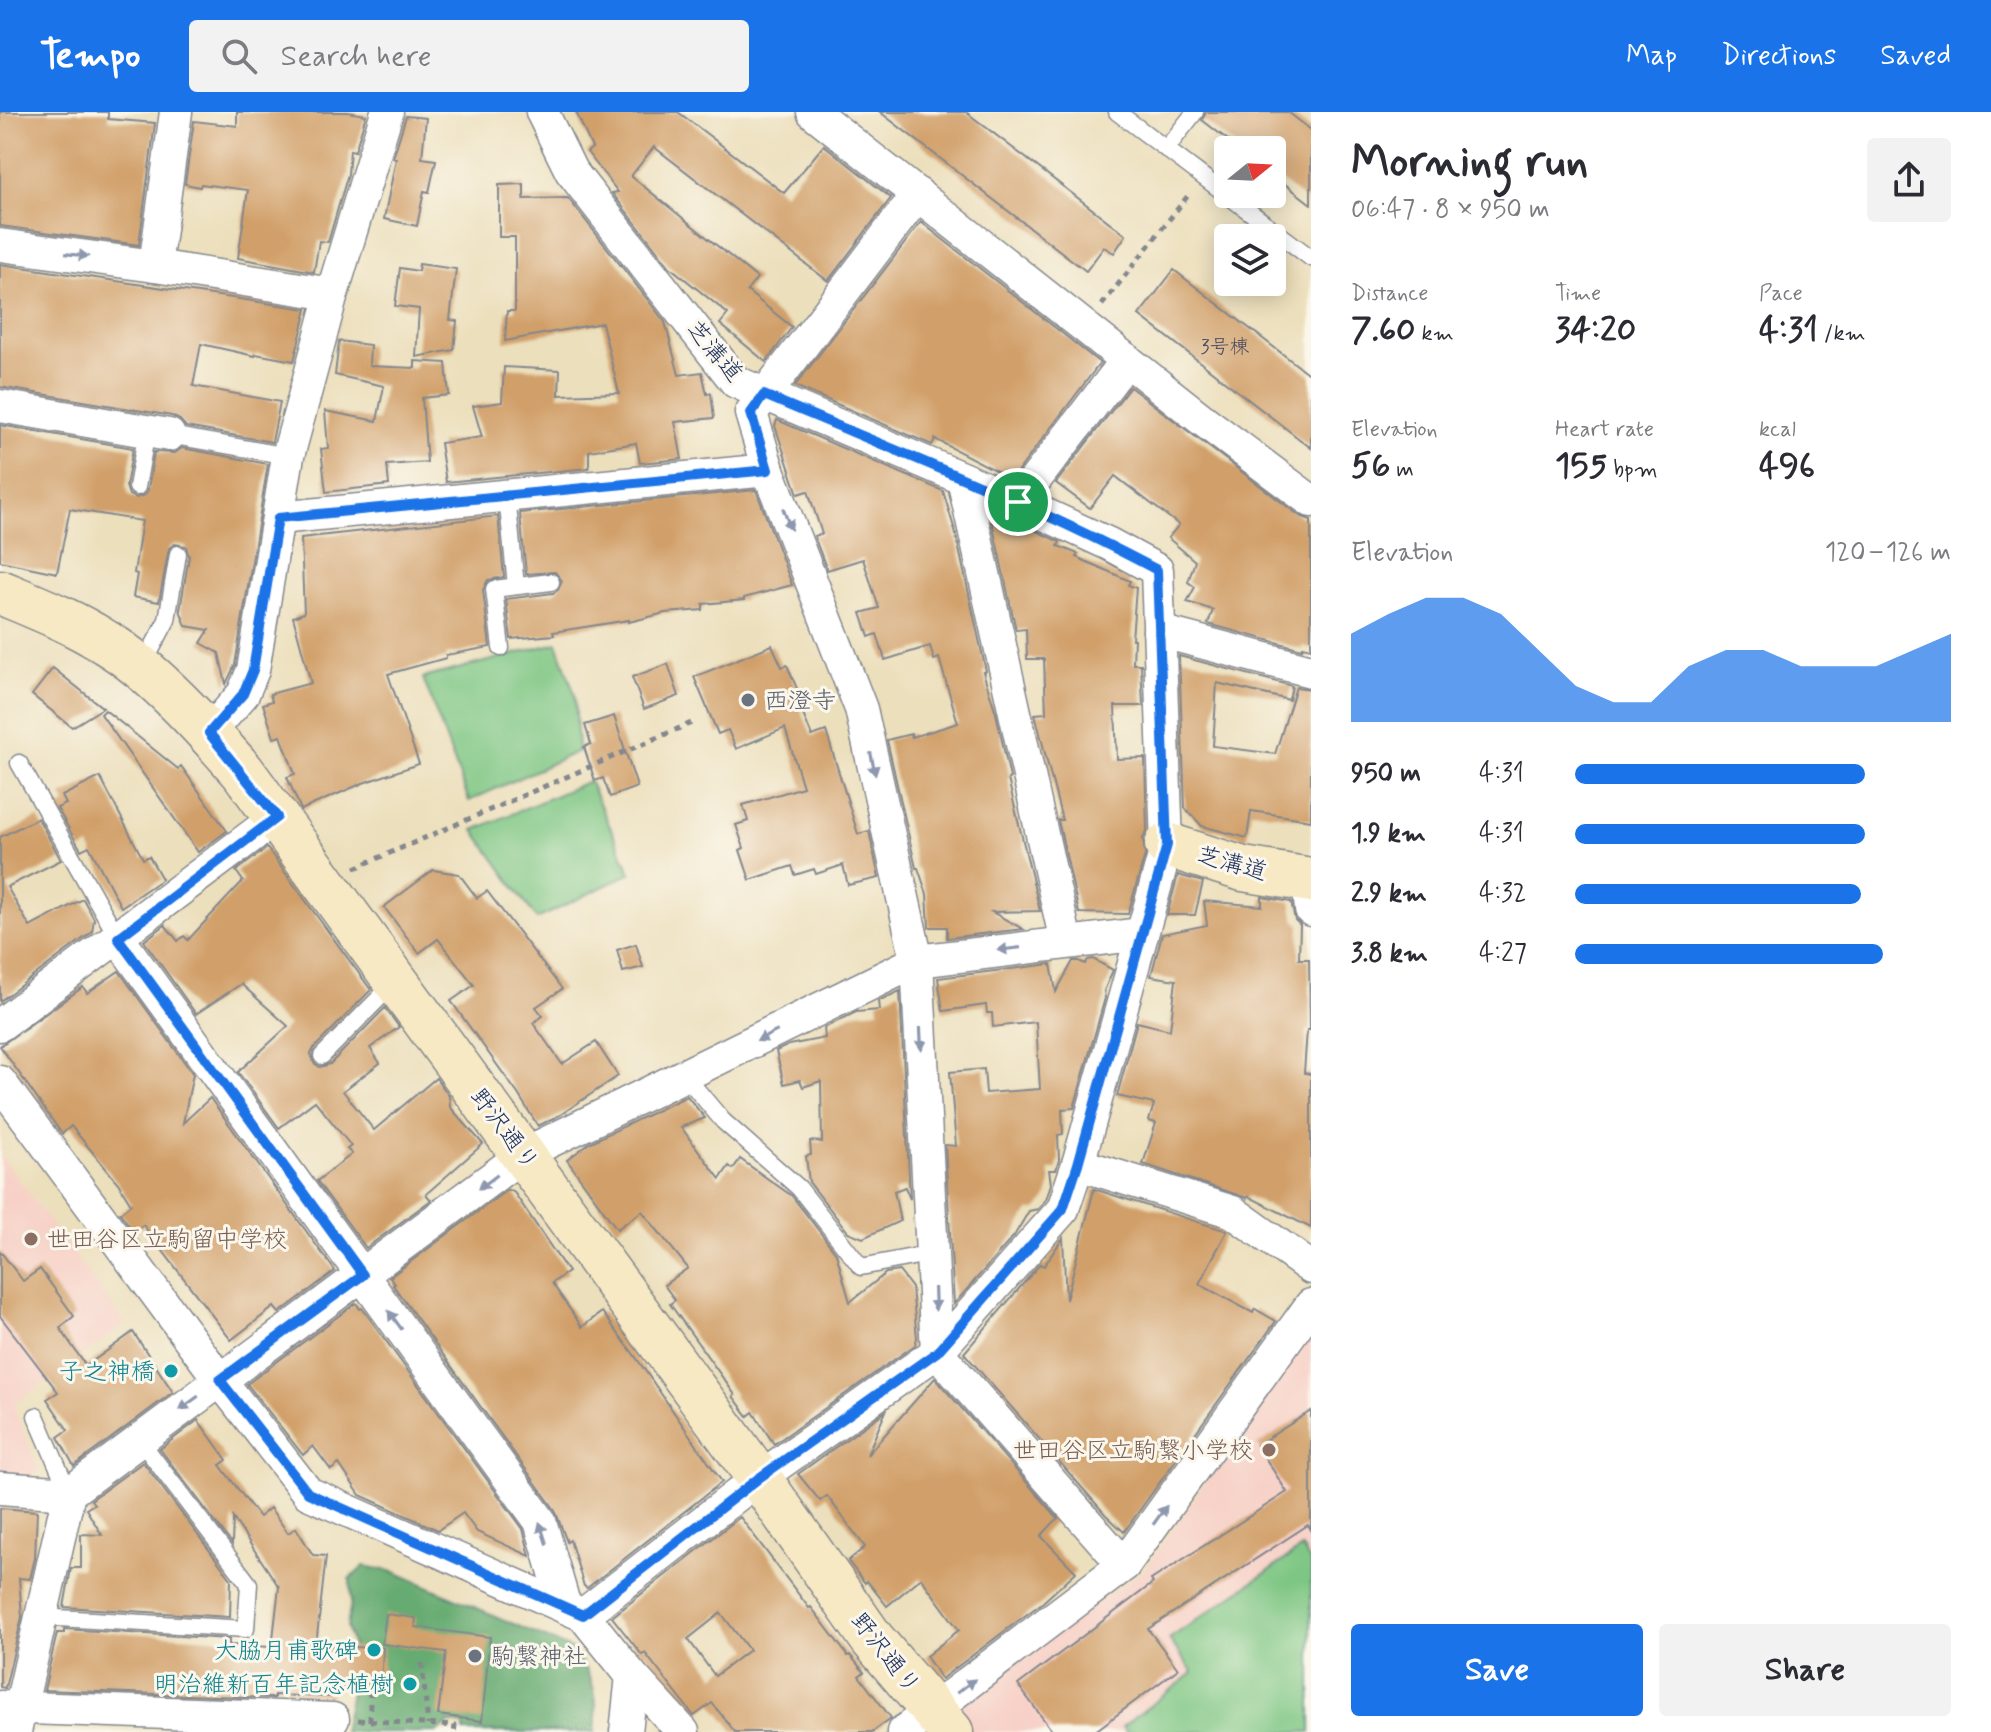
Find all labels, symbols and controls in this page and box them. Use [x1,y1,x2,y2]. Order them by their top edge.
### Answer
search box [189,20,749,92]
text: Tempo [40,32,141,81]
icon: search [217,34,261,78]
text: Search here [281,37,432,76]
text: Map [1626,38,1677,75]
text: Directions [1721,38,1836,75]
text: Saved [1880,38,1951,75]
text: Morning run [1351,134,1588,192]
north arrow [1214,136,1286,208]
map controls [1214,136,1286,296]
button: share [1867,138,1951,222]
text: 06:47 · 8 × 950 m [1351,193,1550,227]
button: layers [1214,224,1286,296]
one-way arrow [65,249,90,262]
text: Distance [1351,280,1428,308]
text: Time [1555,280,1601,308]
text: Pace [1759,280,1803,308]
text: 7.60 [1351,308,1416,353]
text: 34:20 [1555,308,1636,353]
text: 4:31 [1759,308,1818,353]
street label: 芝溝道 [679,315,749,389]
text: km [1416,320,1454,348]
text: /km [1818,320,1866,348]
house number: 3号棟 [1200,334,1250,361]
text: Elevation [1351,416,1438,444]
text: Heart rate [1555,416,1654,444]
text: kcal [1759,416,1796,444]
text: 56 [1351,444,1390,489]
text: 155 [1555,444,1607,489]
text: 496 [1759,444,1815,489]
text: m [1390,456,1414,484]
text: bpm [1607,456,1657,484]
pin [984,468,1052,536]
icon: arrive [996,480,1040,524]
one-way arrow [781,507,794,531]
text: Elevation [1351,536,1453,570]
text: 120–126 m [1825,536,1951,570]
place label: 西澄寺 [764,686,836,717]
marker: 西澄寺 [739,691,757,709]
one-way arrow [867,752,880,777]
text: 950 m [1351,757,1421,791]
text: 4:31 [1479,757,1524,791]
text: 1.9 km [1351,817,1426,851]
text: 4:31 [1479,817,1524,851]
street label: 芝溝道 [1193,840,1270,889]
text: 2.9 km [1351,877,1427,911]
text: 4:32 [1479,877,1527,911]
text: 3.8 km [1351,937,1428,971]
text: 4:27 [1479,937,1527,971]
one-way arrow [996,943,1021,956]
one-way arrow [915,1027,928,1052]
one-way arrow [756,1029,779,1043]
street label: 野沢通り [463,1082,545,1178]
one-way arrow [477,1173,498,1189]
place label: 世田谷区立駒留中学校 [47,1225,287,1256]
marker: 世田谷区立駒留中学校 [22,1230,40,1248]
one-way arrow [928,1287,941,1312]
one-way arrow [388,1309,403,1330]
place label: 子之神橋 [59,1357,155,1388]
marker: 子之神橋 [162,1362,180,1380]
one-way arrow [178,1395,199,1410]
place label: 世田谷区立駒繋小学校 [1013,1436,1253,1467]
marker: 世田谷区立駒繋小学校 [1260,1441,1278,1459]
one-way arrow [1151,1505,1167,1525]
one-way arrow [536,1520,549,1544]
street label: 野沢通り [843,1607,927,1701]
button: Save [1351,1624,1643,1716]
button: Share [1659,1624,1951,1716]
place label: 大脇月甫歌碑 [214,1636,358,1667]
marker: 大脇月甫歌碑 [365,1641,383,1659]
place label: 駒繋神社 [491,1642,587,1673]
marker: 駒繋神社 [466,1647,484,1665]
place label: 明治維新百年記念植樹 [154,1670,394,1701]
marker: 明治維新百年記念植樹 [401,1675,419,1693]
one-way arrow [956,1678,976,1694]

